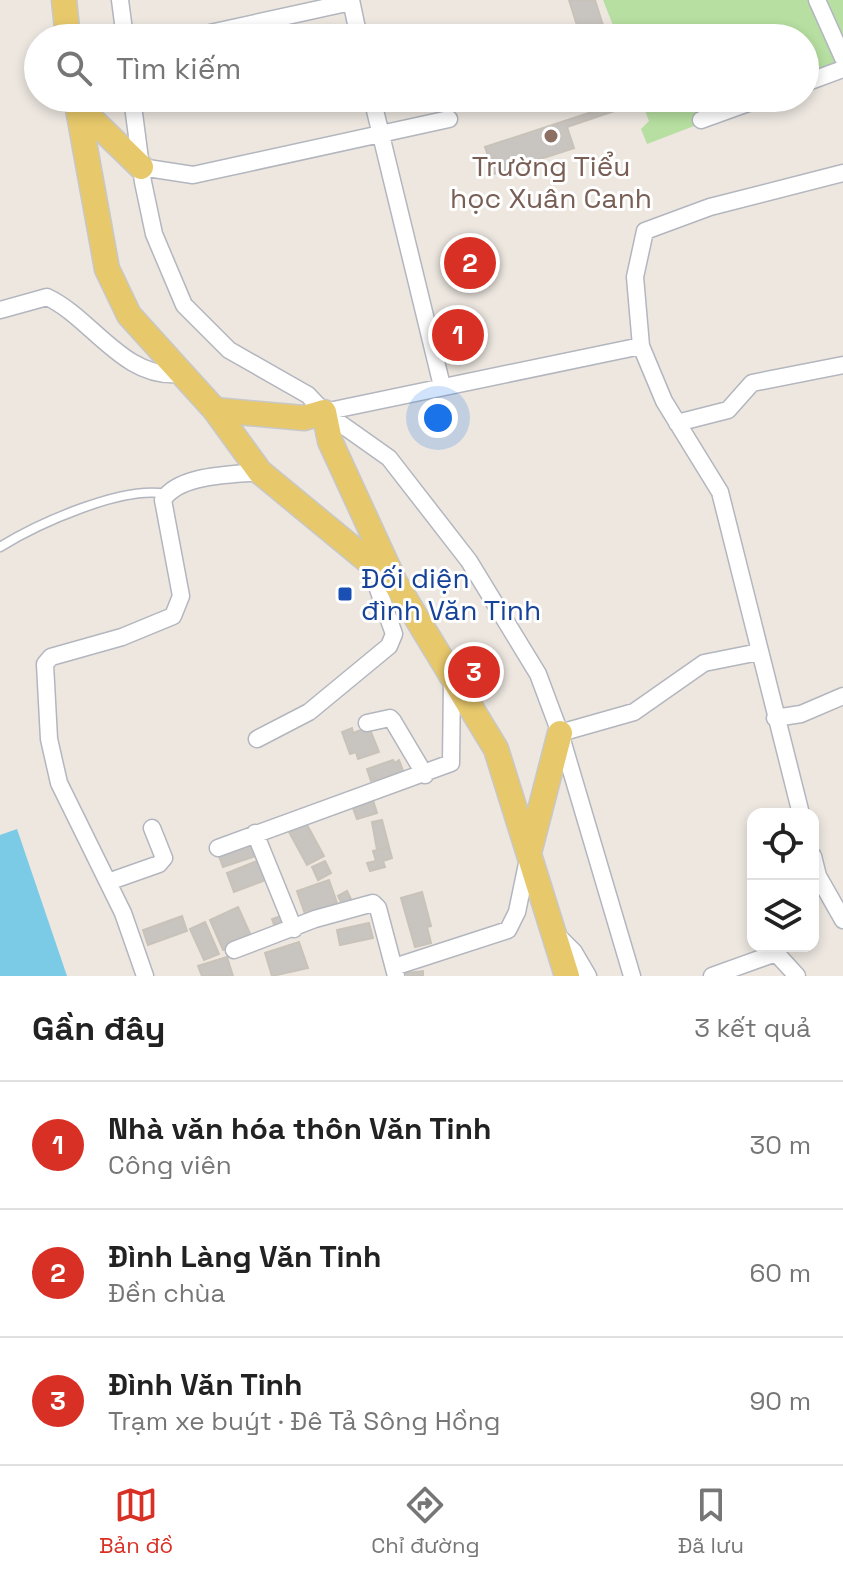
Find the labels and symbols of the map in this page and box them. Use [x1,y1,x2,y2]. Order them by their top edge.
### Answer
marker: Trường Tiểu học Xuân Canh [542,127,560,145]
place label: Trường Tiểu học Xuân Canh [450,148,652,216]
pin: 2 [444,233,496,293]
pin: 1 [432,305,484,365]
your location [418,398,458,438]
place label: Đối diện đình Văn Tinh [361,560,541,628]
marker: Đối diện đình Văn Tinh [336,585,354,603]
pin: 3 [448,642,500,702]

